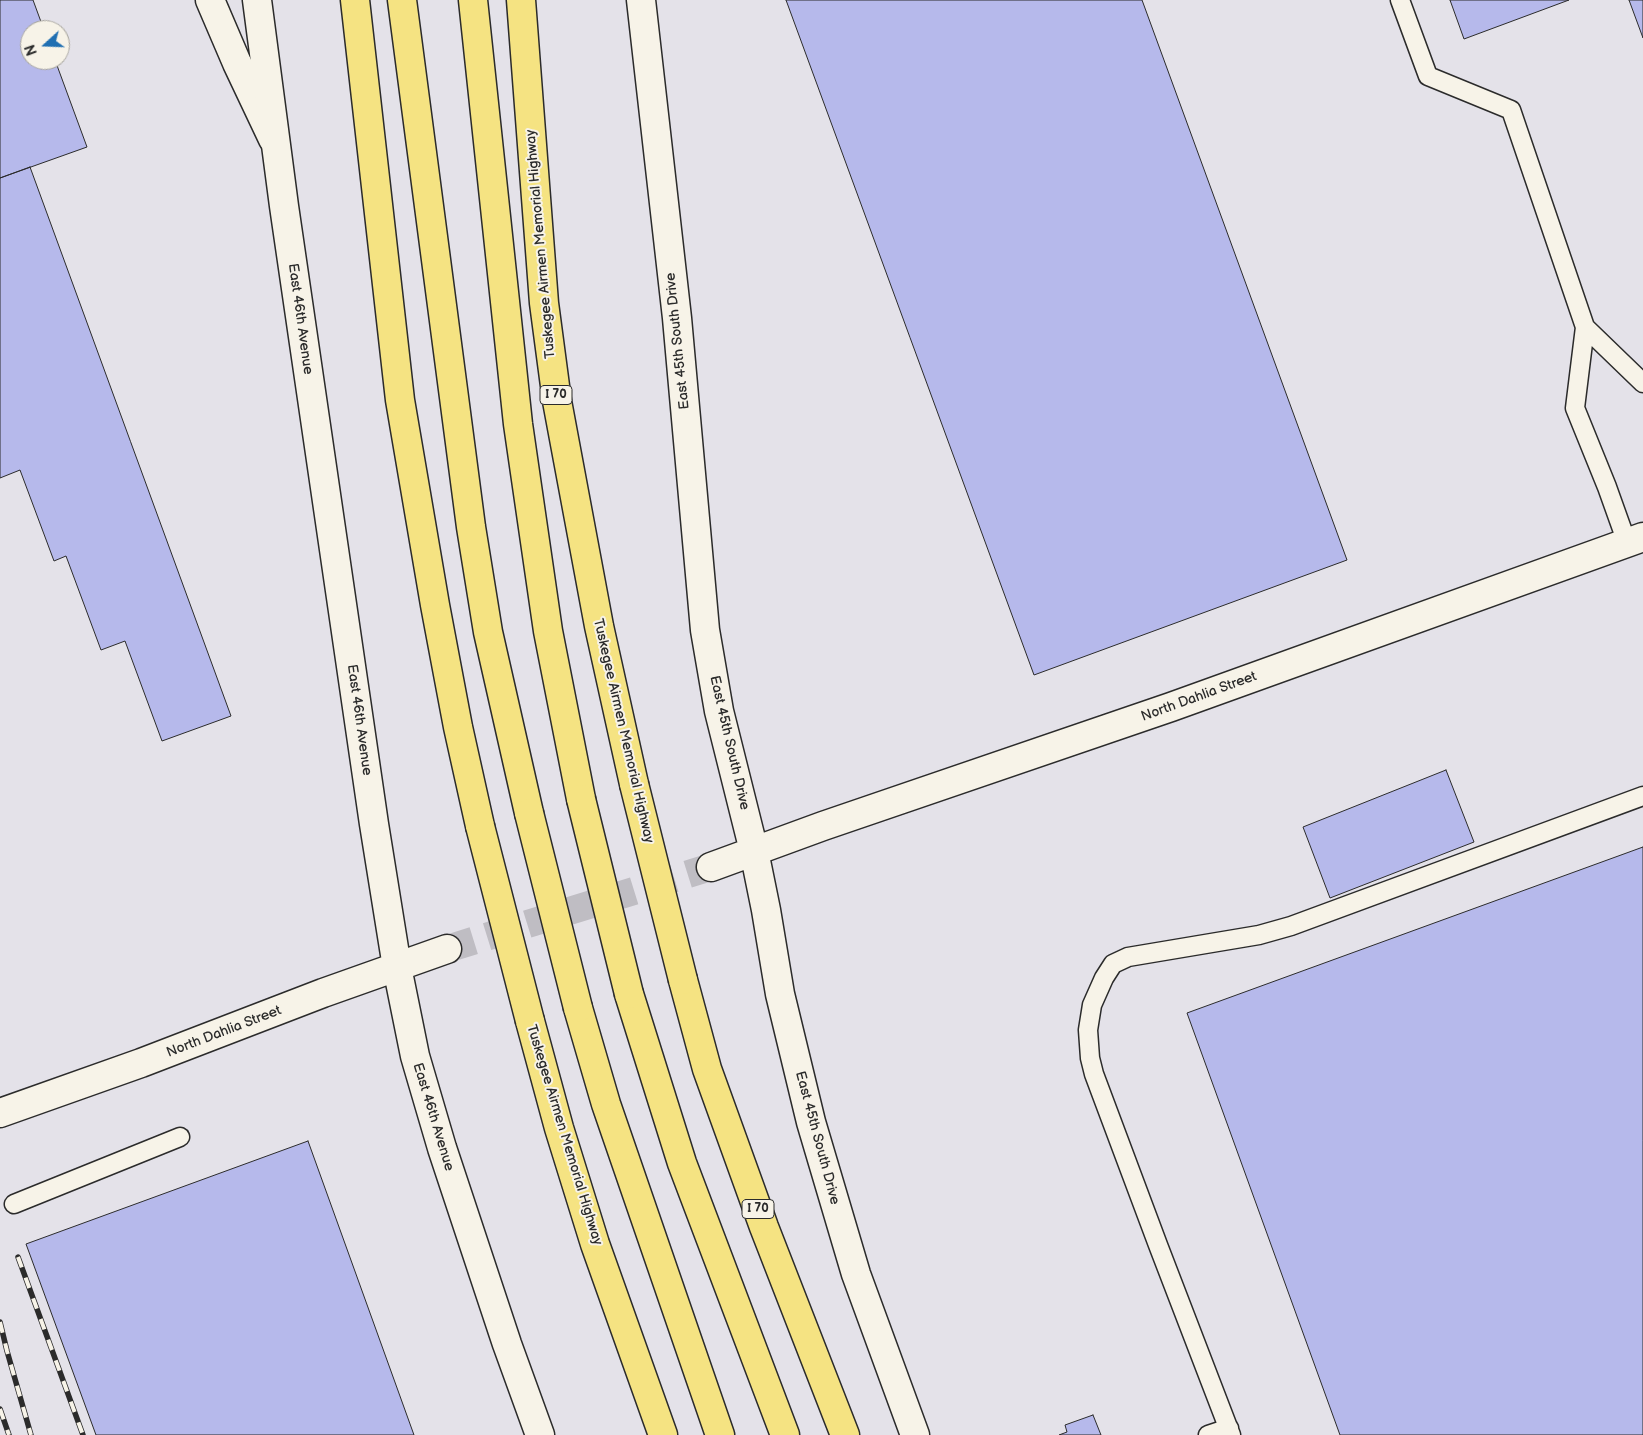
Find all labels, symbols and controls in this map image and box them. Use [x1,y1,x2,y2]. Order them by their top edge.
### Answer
north arrow [20,20,70,70]
text: N [22,42,41,58]
street label: Tuskegee Airmen Memorial Highway [523,129,559,359]
street label: East 46th Avenue [284,262,316,376]
street label: East 45th South Drive [662,272,694,410]
road number: I 70 [540,386,572,404]
street label: Tuskegee Airmen Memorial Highway [589,617,657,845]
street label: East 46th Avenue [343,663,375,777]
street label: North Dahlia Street [1139,668,1259,726]
street label: East 45th South Drive [705,674,753,812]
street label: North Dahlia Street [164,1002,284,1062]
street label: Tuskegee Airmen Memorial Highway [522,1023,606,1247]
street label: East 46th Avenue [409,1061,457,1173]
street label: East 45th South Drive [791,1069,843,1207]
road number: I 70 [742,1200,774,1218]

